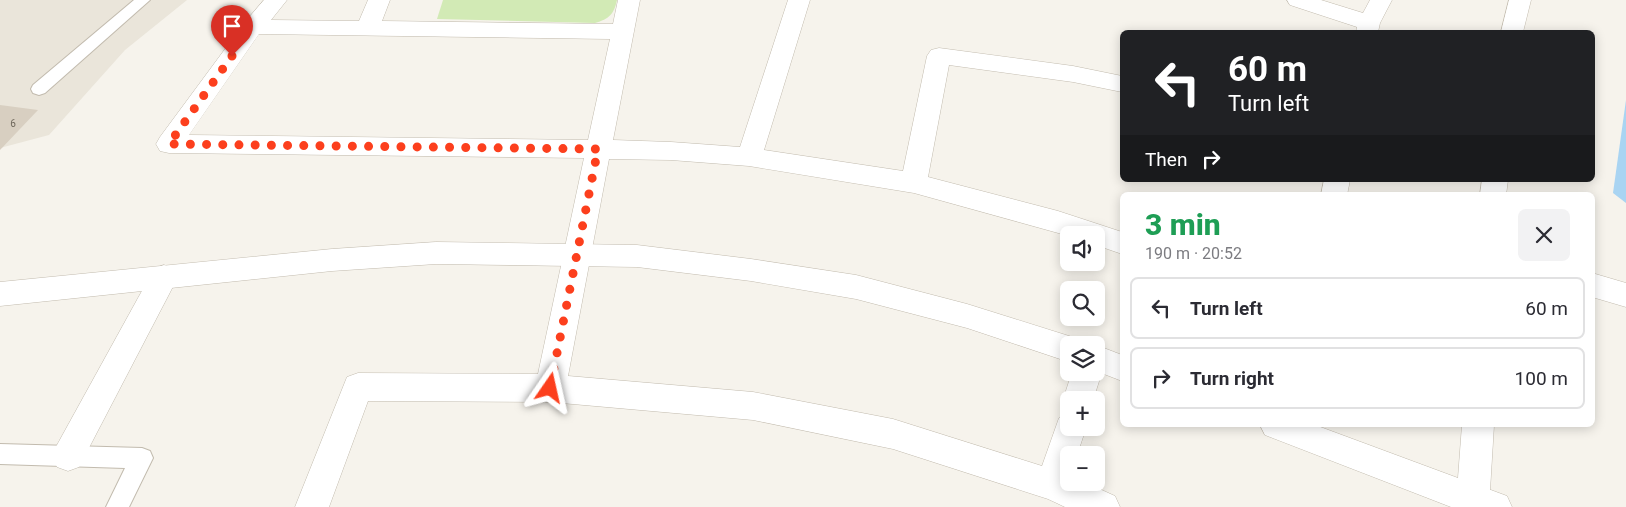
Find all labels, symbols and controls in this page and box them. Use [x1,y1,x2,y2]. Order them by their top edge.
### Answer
pin [211,5,253,56]
icon: arrive [218,12,246,40]
text: 60 m [1228,49,1307,90]
icon: left [1145,50,1210,115]
text: Turn left [1228,91,1309,116]
house number: 6 [10,118,16,129]
icon: right [1197,145,1225,173]
text: Then [1145,148,1187,171]
text: 3 min [1145,207,1221,242]
button: close [1518,209,1570,261]
map controls [1060,226,1105,491]
button: sound [1060,226,1105,271]
text: 190 m · 20:52 [1145,244,1242,263]
button: search [1060,281,1105,326]
icon: left [1147,294,1175,322]
text: Turn left [1190,297,1263,320]
text: 60 m [1525,297,1568,320]
button: layers [1060,336,1105,381]
position arrow [523,361,575,413]
icon: right [1147,364,1175,392]
text: Turn right [1190,367,1274,390]
text: 100 m [1515,367,1568,390]
button: + [1060,391,1105,436]
button: − [1060,446,1105,491]

